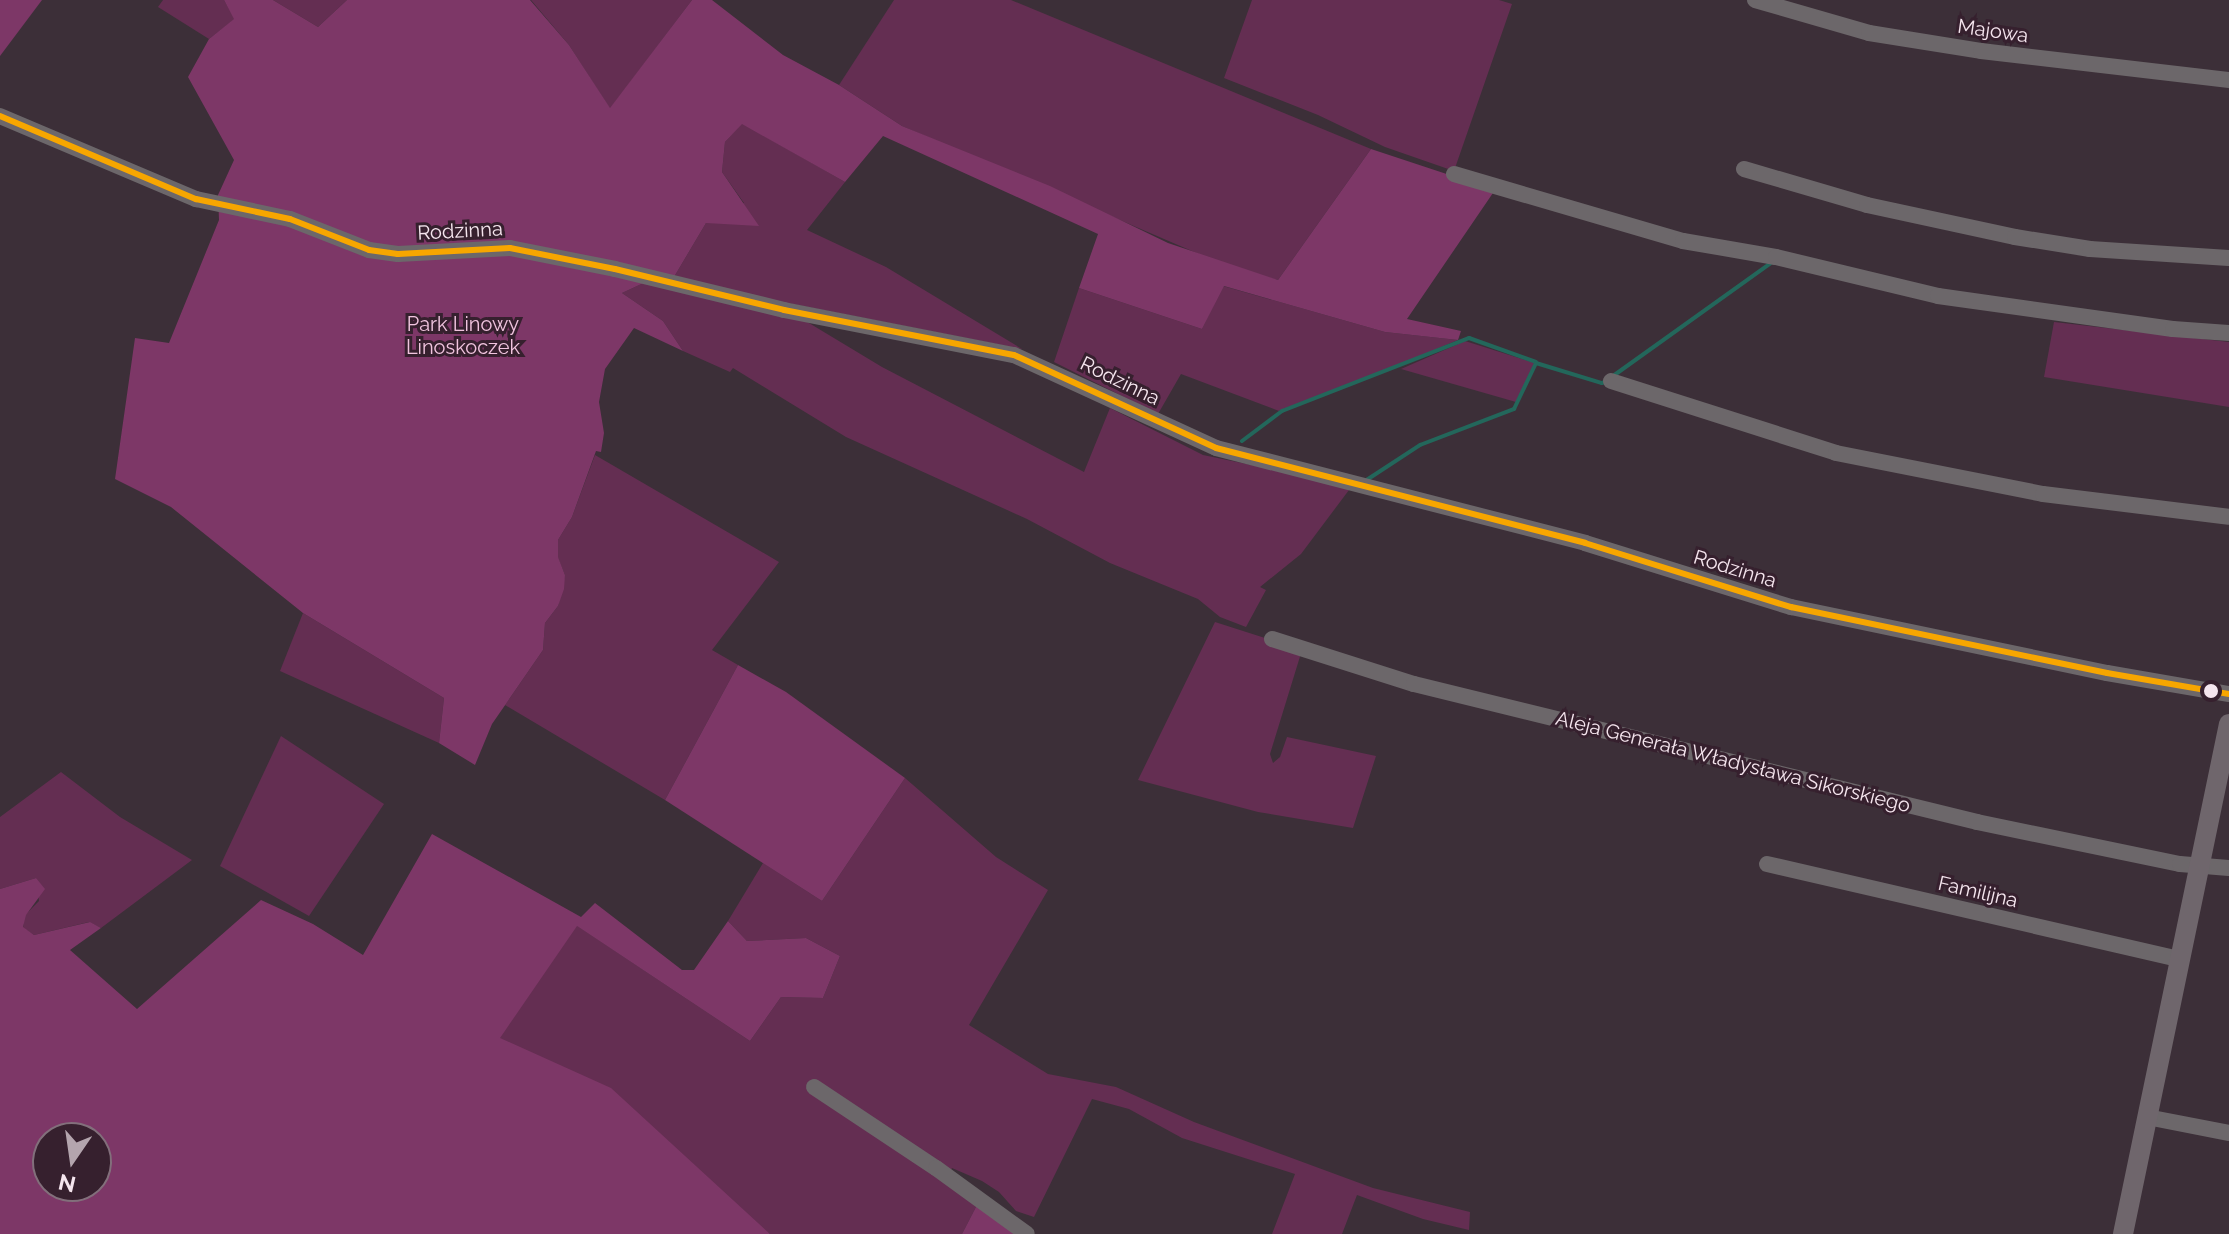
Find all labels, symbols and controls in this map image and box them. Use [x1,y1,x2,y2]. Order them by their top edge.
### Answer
street label: Majowa [1956,14,2030,48]
street label: Rodzinna [417,217,503,245]
park label: Park Linowy Linoskoczek [406,312,520,359]
street label: Rodzinna [1076,351,1164,411]
street label: Rodzinna [1691,545,1779,593]
unlabelled marker [2203,683,2219,699]
street label: Aleja Generała Władysława Sikorskiego [1553,706,1913,818]
street label: Familijna [1936,871,2020,913]
north arrow [32,1122,112,1202]
text: N [56,1169,78,1198]

